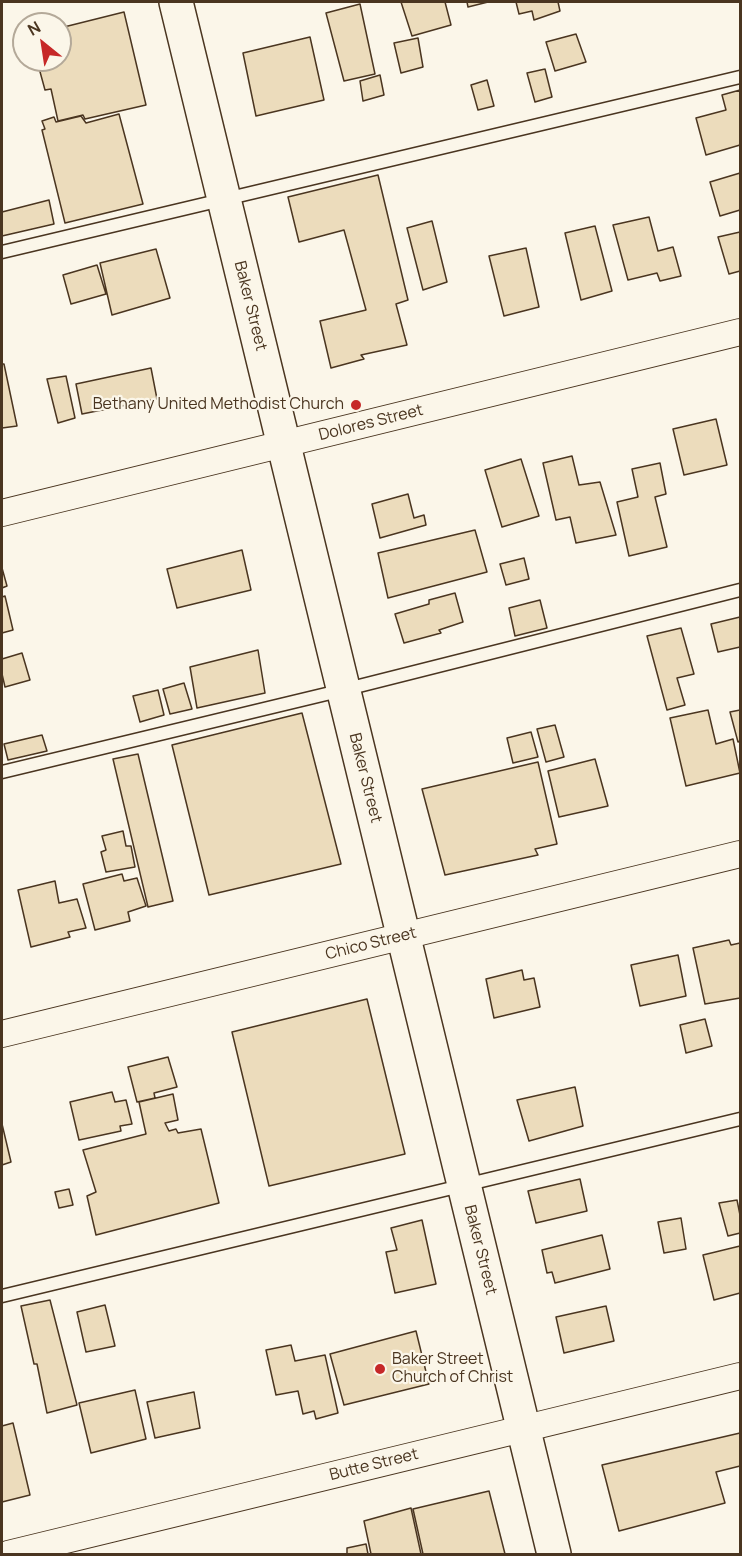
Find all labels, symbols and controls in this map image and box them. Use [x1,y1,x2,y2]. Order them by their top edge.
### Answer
north arrow [12,12,72,72]
text: N [24,16,44,41]
street label: Baker Street [230,259,270,353]
place label: Bethany United Methodist Church [93,395,344,415]
marker: Bethany United Methodist Church [349,398,363,412]
street label: Dolores Street [317,401,425,445]
street label: Baker Street [345,731,385,825]
street label: Chico Street [324,923,418,965]
street label: Baker Street [460,1203,500,1297]
place label: Baker Street Church of Christ [392,1350,513,1388]
marker: Baker Street Church of Christ [373,1362,387,1376]
street label: Butte Street [328,1445,420,1485]

